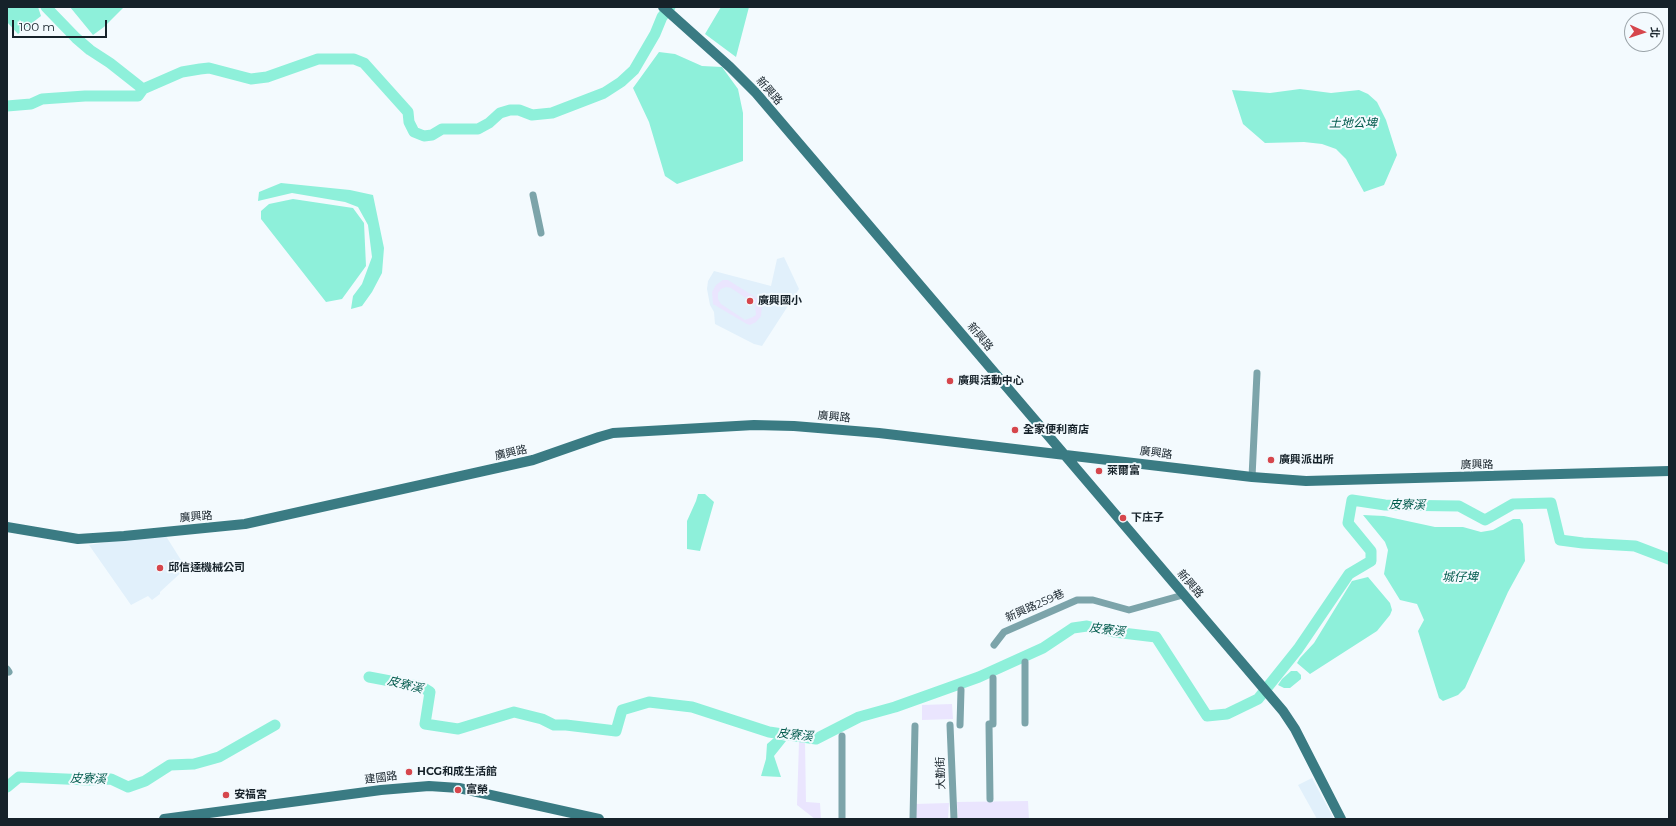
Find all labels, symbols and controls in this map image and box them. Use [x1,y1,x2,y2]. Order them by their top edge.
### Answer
scale bar [14,12,109,38]
north arrow [1624,12,1664,52]
text: 100 m [19,19,55,34]
text: 北 [1648,27,1662,38]
street label: 新興路 [753,74,785,108]
water label: 土地公埤 [1329,116,1377,130]
place label: 廣興國小 [758,294,802,308]
marker: 廣興國小 [745,296,755,306]
street label: 新興路 [964,320,996,354]
place label: 廣興活動中心 [958,374,1024,388]
marker: 廣興活動中心 [945,376,955,386]
street label: 廣興路 [817,409,851,425]
place label: 全家便利商店 [1023,423,1089,437]
marker: 全家便利商店 [1010,425,1020,435]
street label: 廣興路 [493,443,529,463]
street label: 廣興路 [1139,444,1173,462]
place label: 廣興派出所 [1279,453,1334,467]
marker: 廣興派出所 [1266,455,1276,465]
street label: 廣興路 [1460,458,1494,472]
place label: 萊爾富 [1107,464,1140,478]
marker: 萊爾富 [1094,466,1104,476]
water label: 皮寮溪 [1389,497,1425,513]
street label: 廣興路 [179,509,213,525]
place label: 下庄子 [1131,511,1164,525]
marker: 下庄子 [1118,513,1128,523]
place label: 邱信達機械公司 [168,561,245,575]
marker: 邱信達機械公司 [155,563,165,573]
street label: 新興路 [1174,567,1206,601]
water label: 城仔埤 [1442,570,1478,584]
street label: 新興路259巷 [1003,587,1067,625]
water label: 皮寮溪 [1088,621,1126,639]
water label: 皮寮溪 [386,674,424,696]
water label: 皮寮溪 [776,726,814,744]
street label: 大勤街 [934,756,948,790]
place label: HCG和成生活館 [417,765,497,779]
marker: HCG和成生活館 [404,767,414,777]
street label: 建國路 [364,769,398,787]
water label: 皮寮溪 [70,771,106,787]
place label: 富榮 [466,783,488,797]
marker: 富榮 [453,785,463,795]
place label: 安福宮 [234,788,267,802]
marker: 安福宮 [221,790,231,800]

